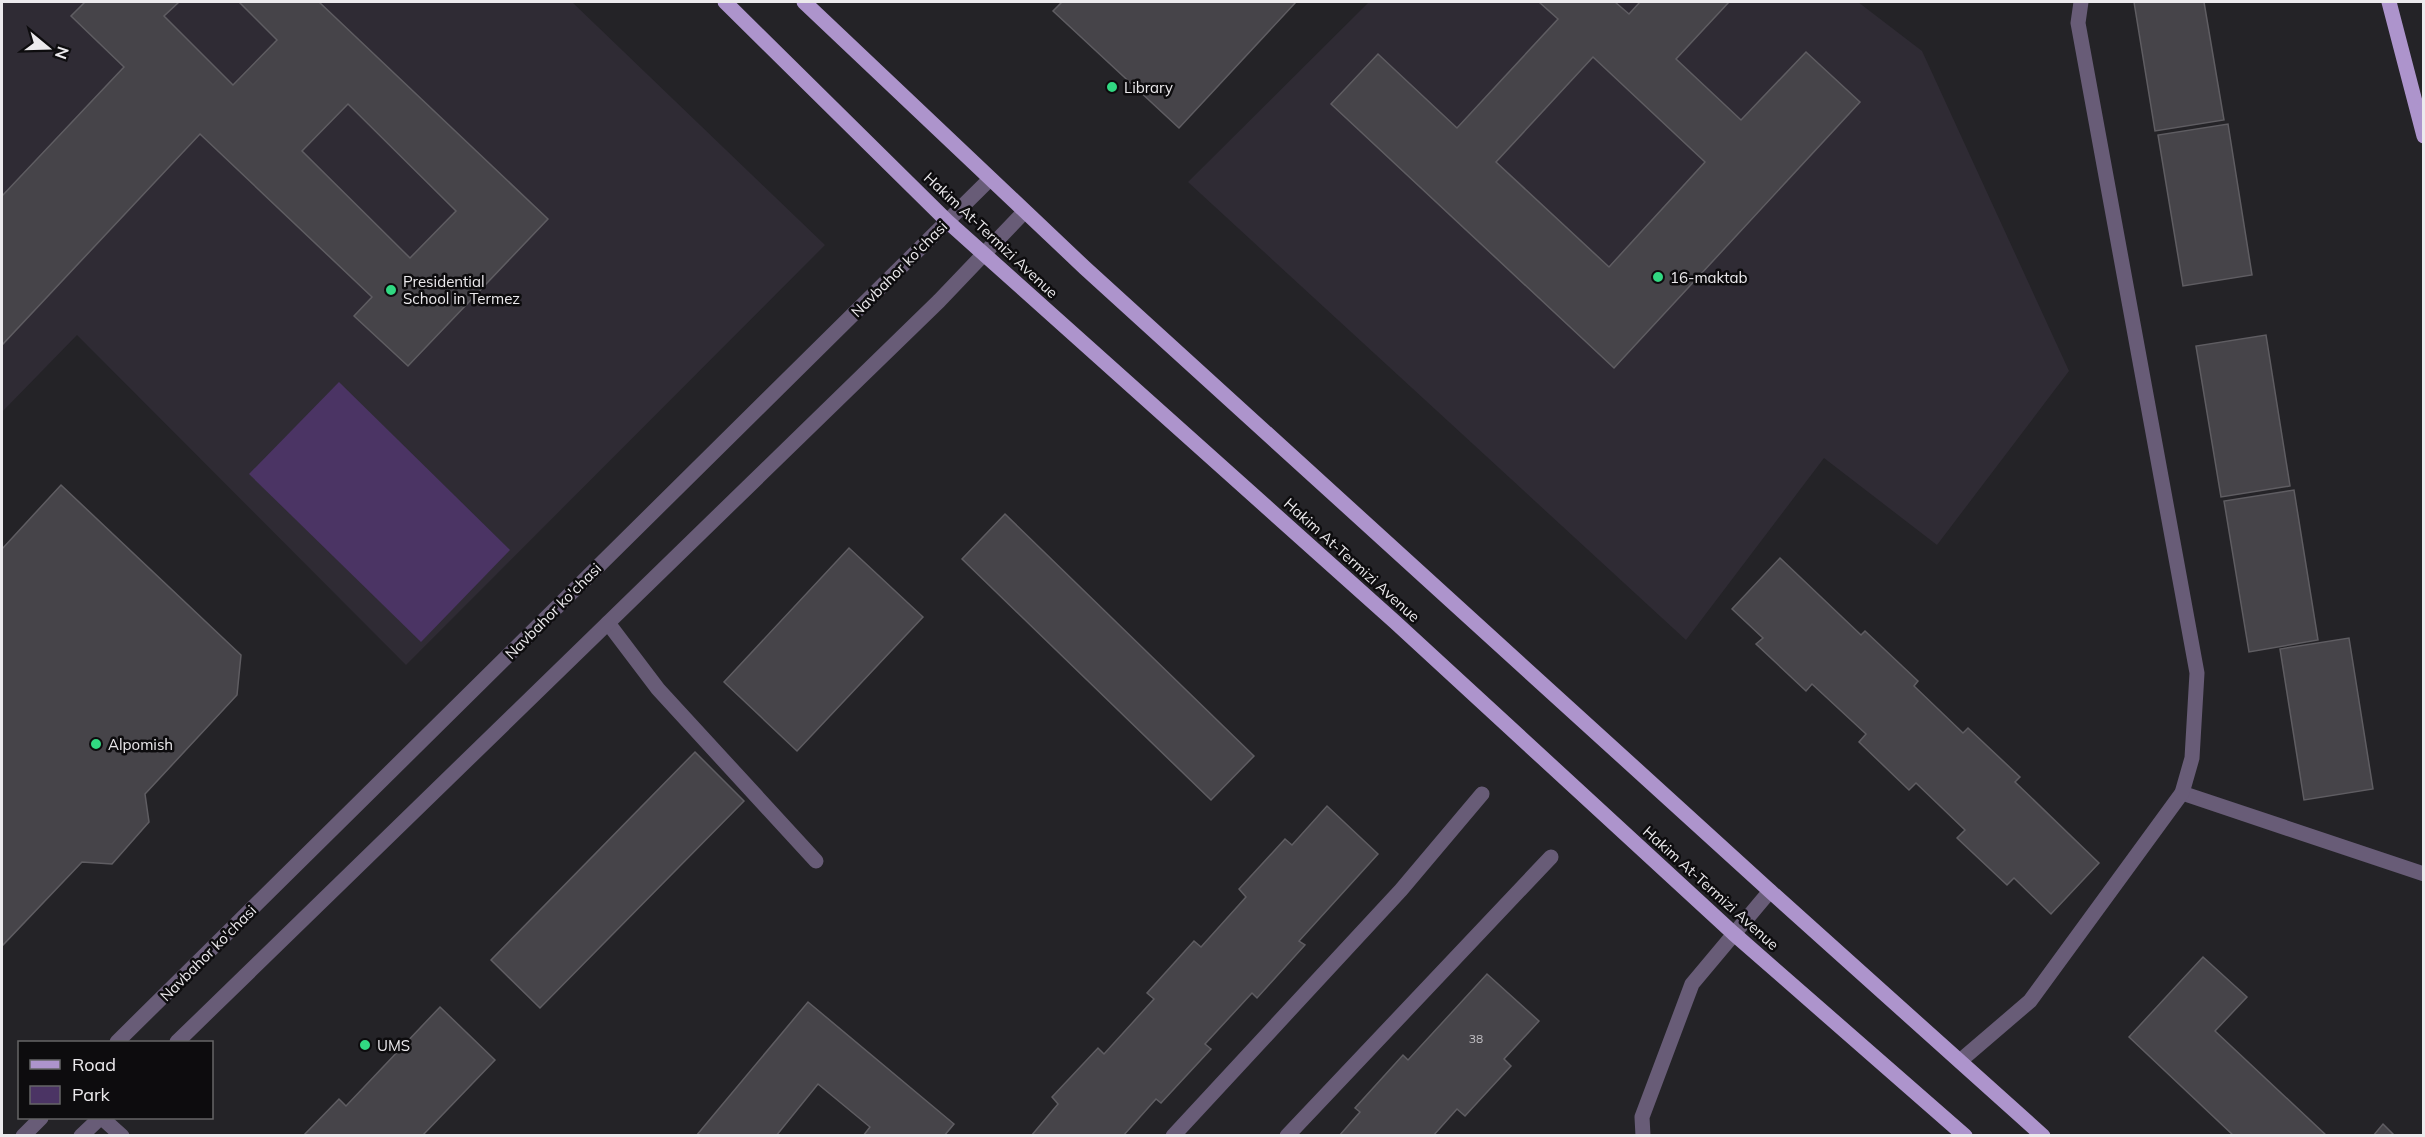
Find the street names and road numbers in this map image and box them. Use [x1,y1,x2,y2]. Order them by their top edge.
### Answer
street label: Hakim At-Termizi Avenue [920,168,1062,302]
street label: Navbahor ko'chasi [847,217,951,321]
street label: Hakim At-Termizi Avenue [1280,494,1424,626]
street label: Navbahor ko'chasi [501,559,605,663]
street label: Hakim At-Termizi Avenue [1639,822,1783,954]
street label: Navbahor ko'chasi [156,901,260,1005]

